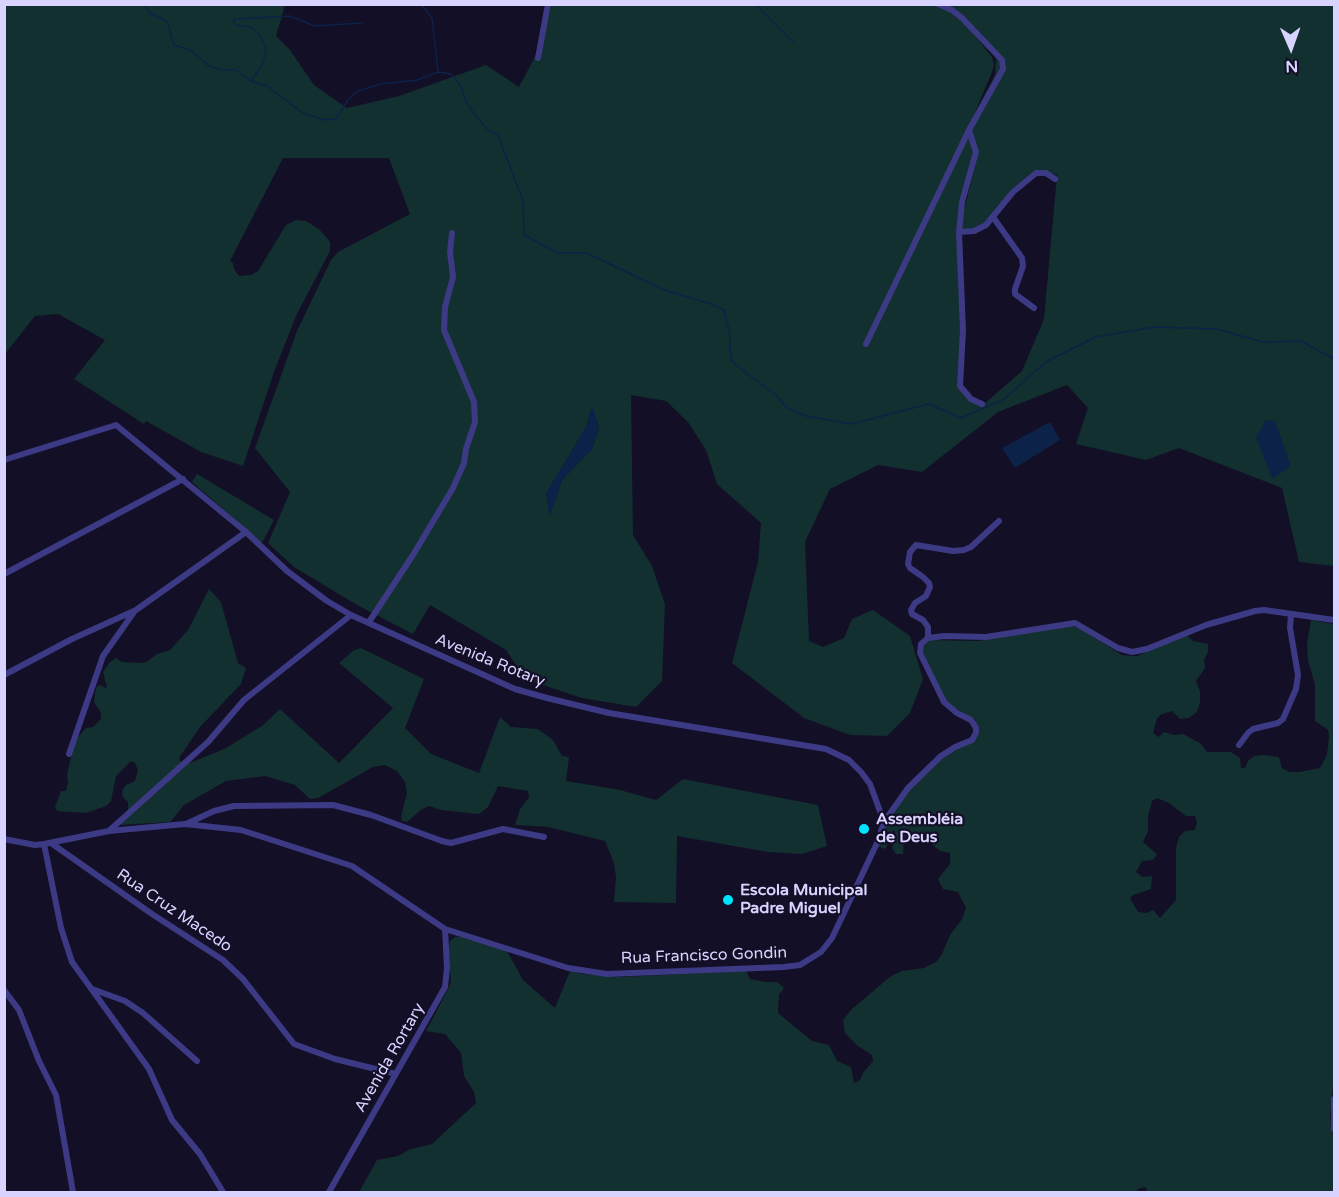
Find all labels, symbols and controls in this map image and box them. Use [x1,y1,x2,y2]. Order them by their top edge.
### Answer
north arrow [1261,18,1321,78]
text: N [1285,56,1298,76]
street label: Avenida Rotary [432,630,548,692]
place label: Assembléia de Deus [876,810,963,848]
marker: Assembléia de Deus [857,822,871,836]
street label: Rua Cruz Macedo [113,865,235,957]
place label: Escola Municipal Padre Miguel [740,881,867,919]
marker: Escola Municipal Padre Miguel [721,893,735,907]
street label: Rua Francisco Gondin [621,944,787,968]
street label: Avenida Rortary [351,1000,429,1116]

